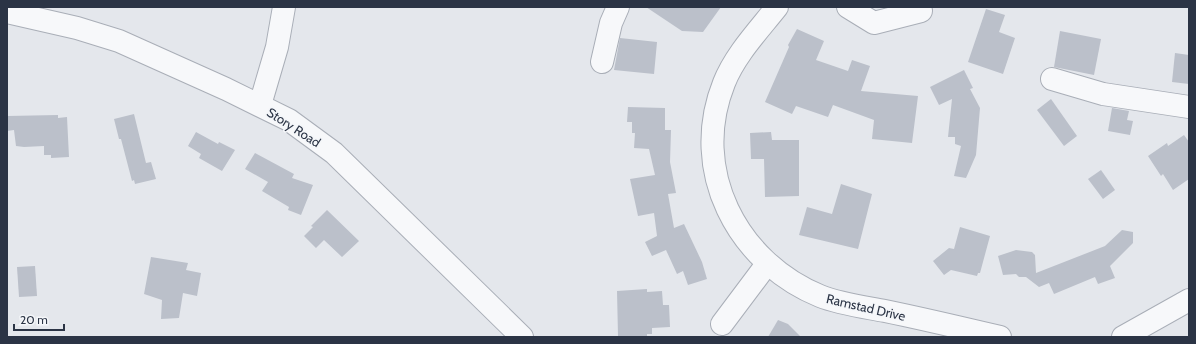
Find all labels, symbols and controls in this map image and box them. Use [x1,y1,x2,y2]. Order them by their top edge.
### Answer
street label: Story Road [264,104,324,150]
street label: Ramstad Drive [825,290,907,324]
scale bar [14,306,64,332]
text: 20 m [20,312,48,327]

